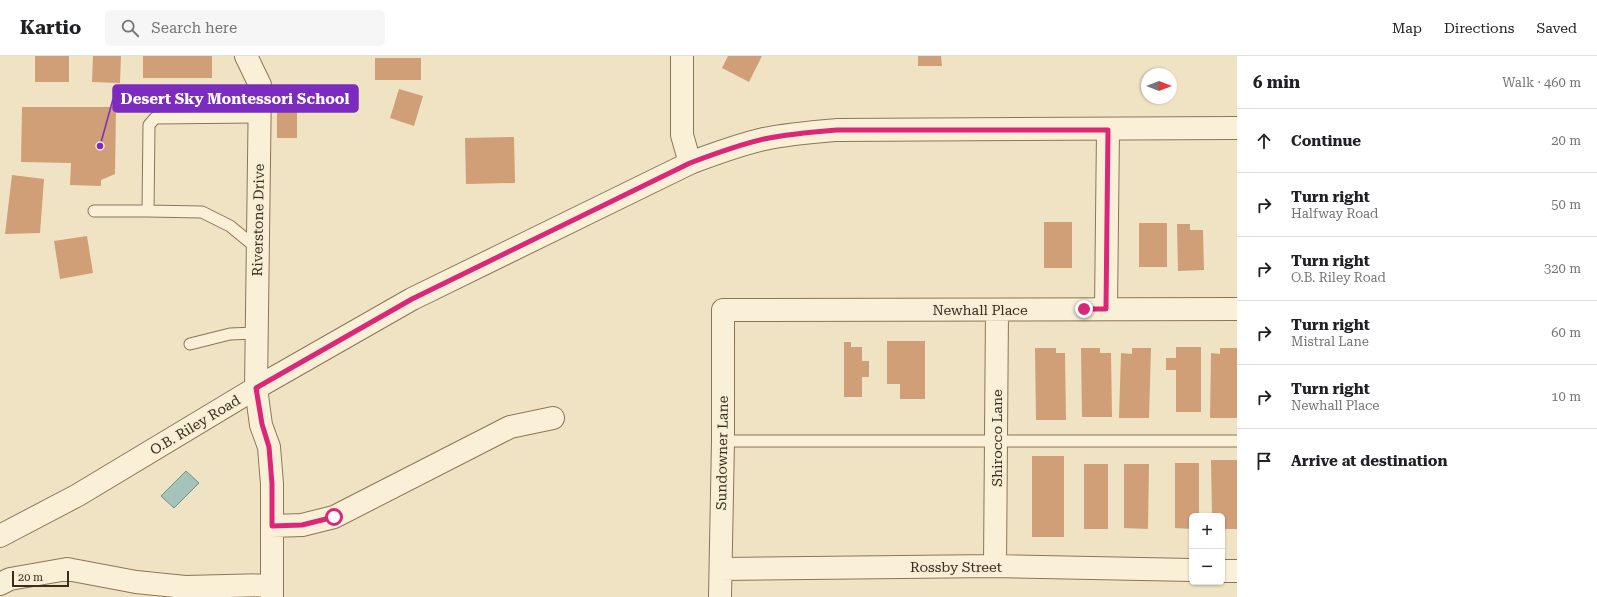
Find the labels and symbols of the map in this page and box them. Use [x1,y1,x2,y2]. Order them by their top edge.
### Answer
north arrow [1141,68,1177,104]
callout: Desert Sky Montessori School [113,85,358,112]
text: Desert Sky Montessori School [121,90,350,108]
street label: Riverstone Drive [249,163,267,276]
route end [1075,300,1093,318]
street label: Newhall Place [932,302,1028,318]
street label: Shirocco Lane [989,389,1005,487]
street label: O.B. Riley Road [147,392,243,458]
street label: Sundowner Lane [713,395,731,510]
route start [325,508,343,526]
street label: Rossby Street [910,559,1002,575]
scale bar [12,569,69,588]

